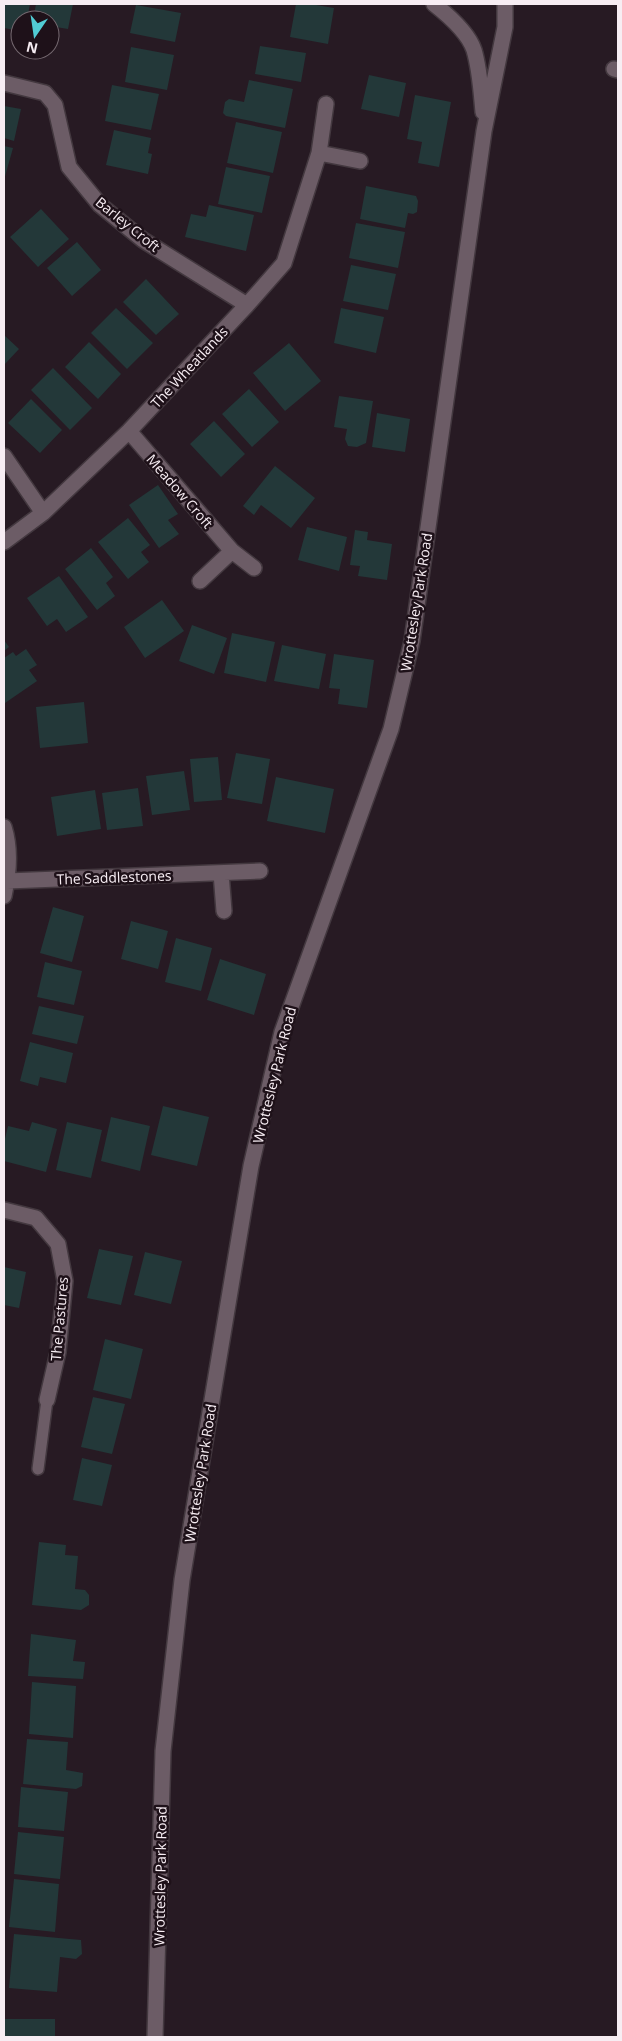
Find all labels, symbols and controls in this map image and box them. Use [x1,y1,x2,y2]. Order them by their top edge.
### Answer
north arrow [10,10,60,60]
text: N [24,38,40,59]
street label: Barley Croft [92,192,164,256]
street label: The Wheatlands [146,322,232,412]
street label: Meadow Croft [143,450,217,532]
street label: Wrottesley Park Road [396,531,436,673]
street label: The Saddlestones [56,865,172,889]
street label: Wrottesley Park Road [248,1005,300,1145]
street label: The Pastures [46,1276,72,1362]
street label: Wrottesley Park Road [180,1402,220,1544]
street label: Wrottesley Park Road [149,1806,171,1946]

